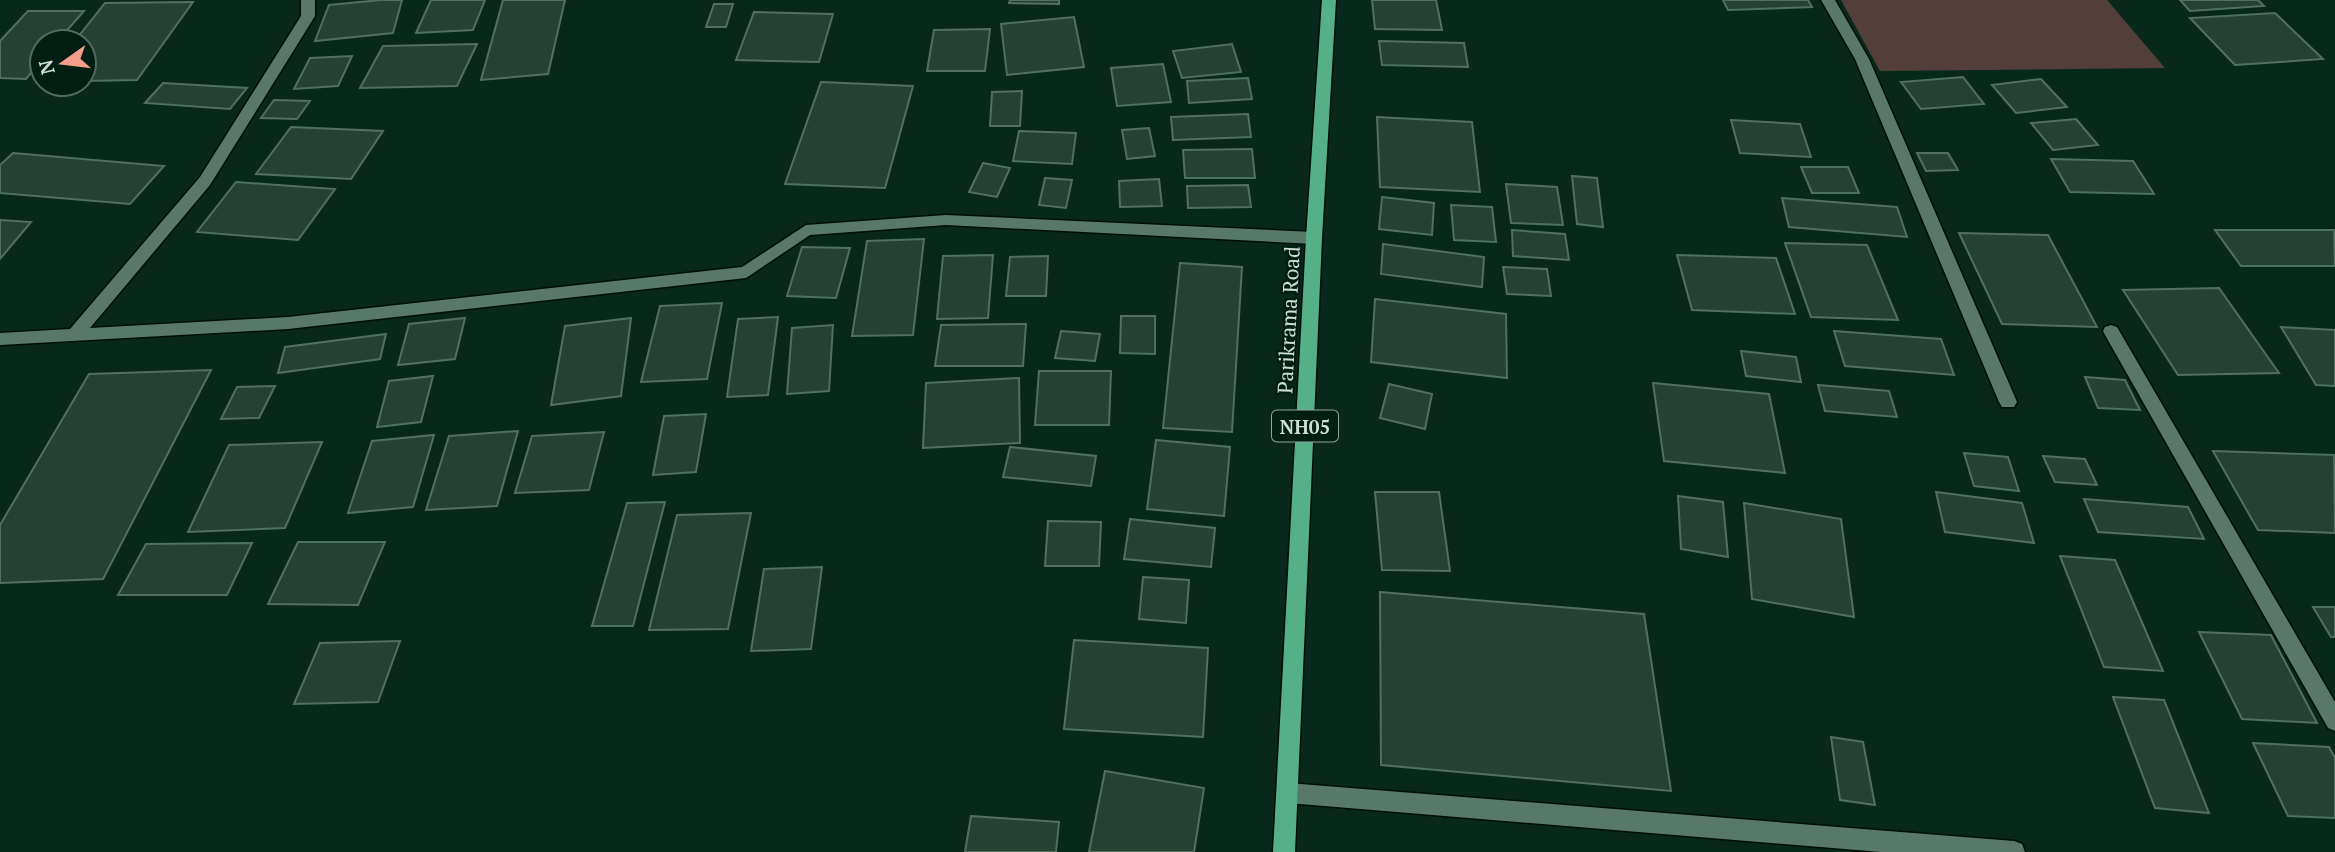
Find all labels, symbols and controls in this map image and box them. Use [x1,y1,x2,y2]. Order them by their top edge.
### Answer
north arrow [28,28,98,98]
text: N [32,57,60,77]
street label: Parikrama Road [1270,245,1306,394]
road number: NH05 [1272,410,1338,442]

